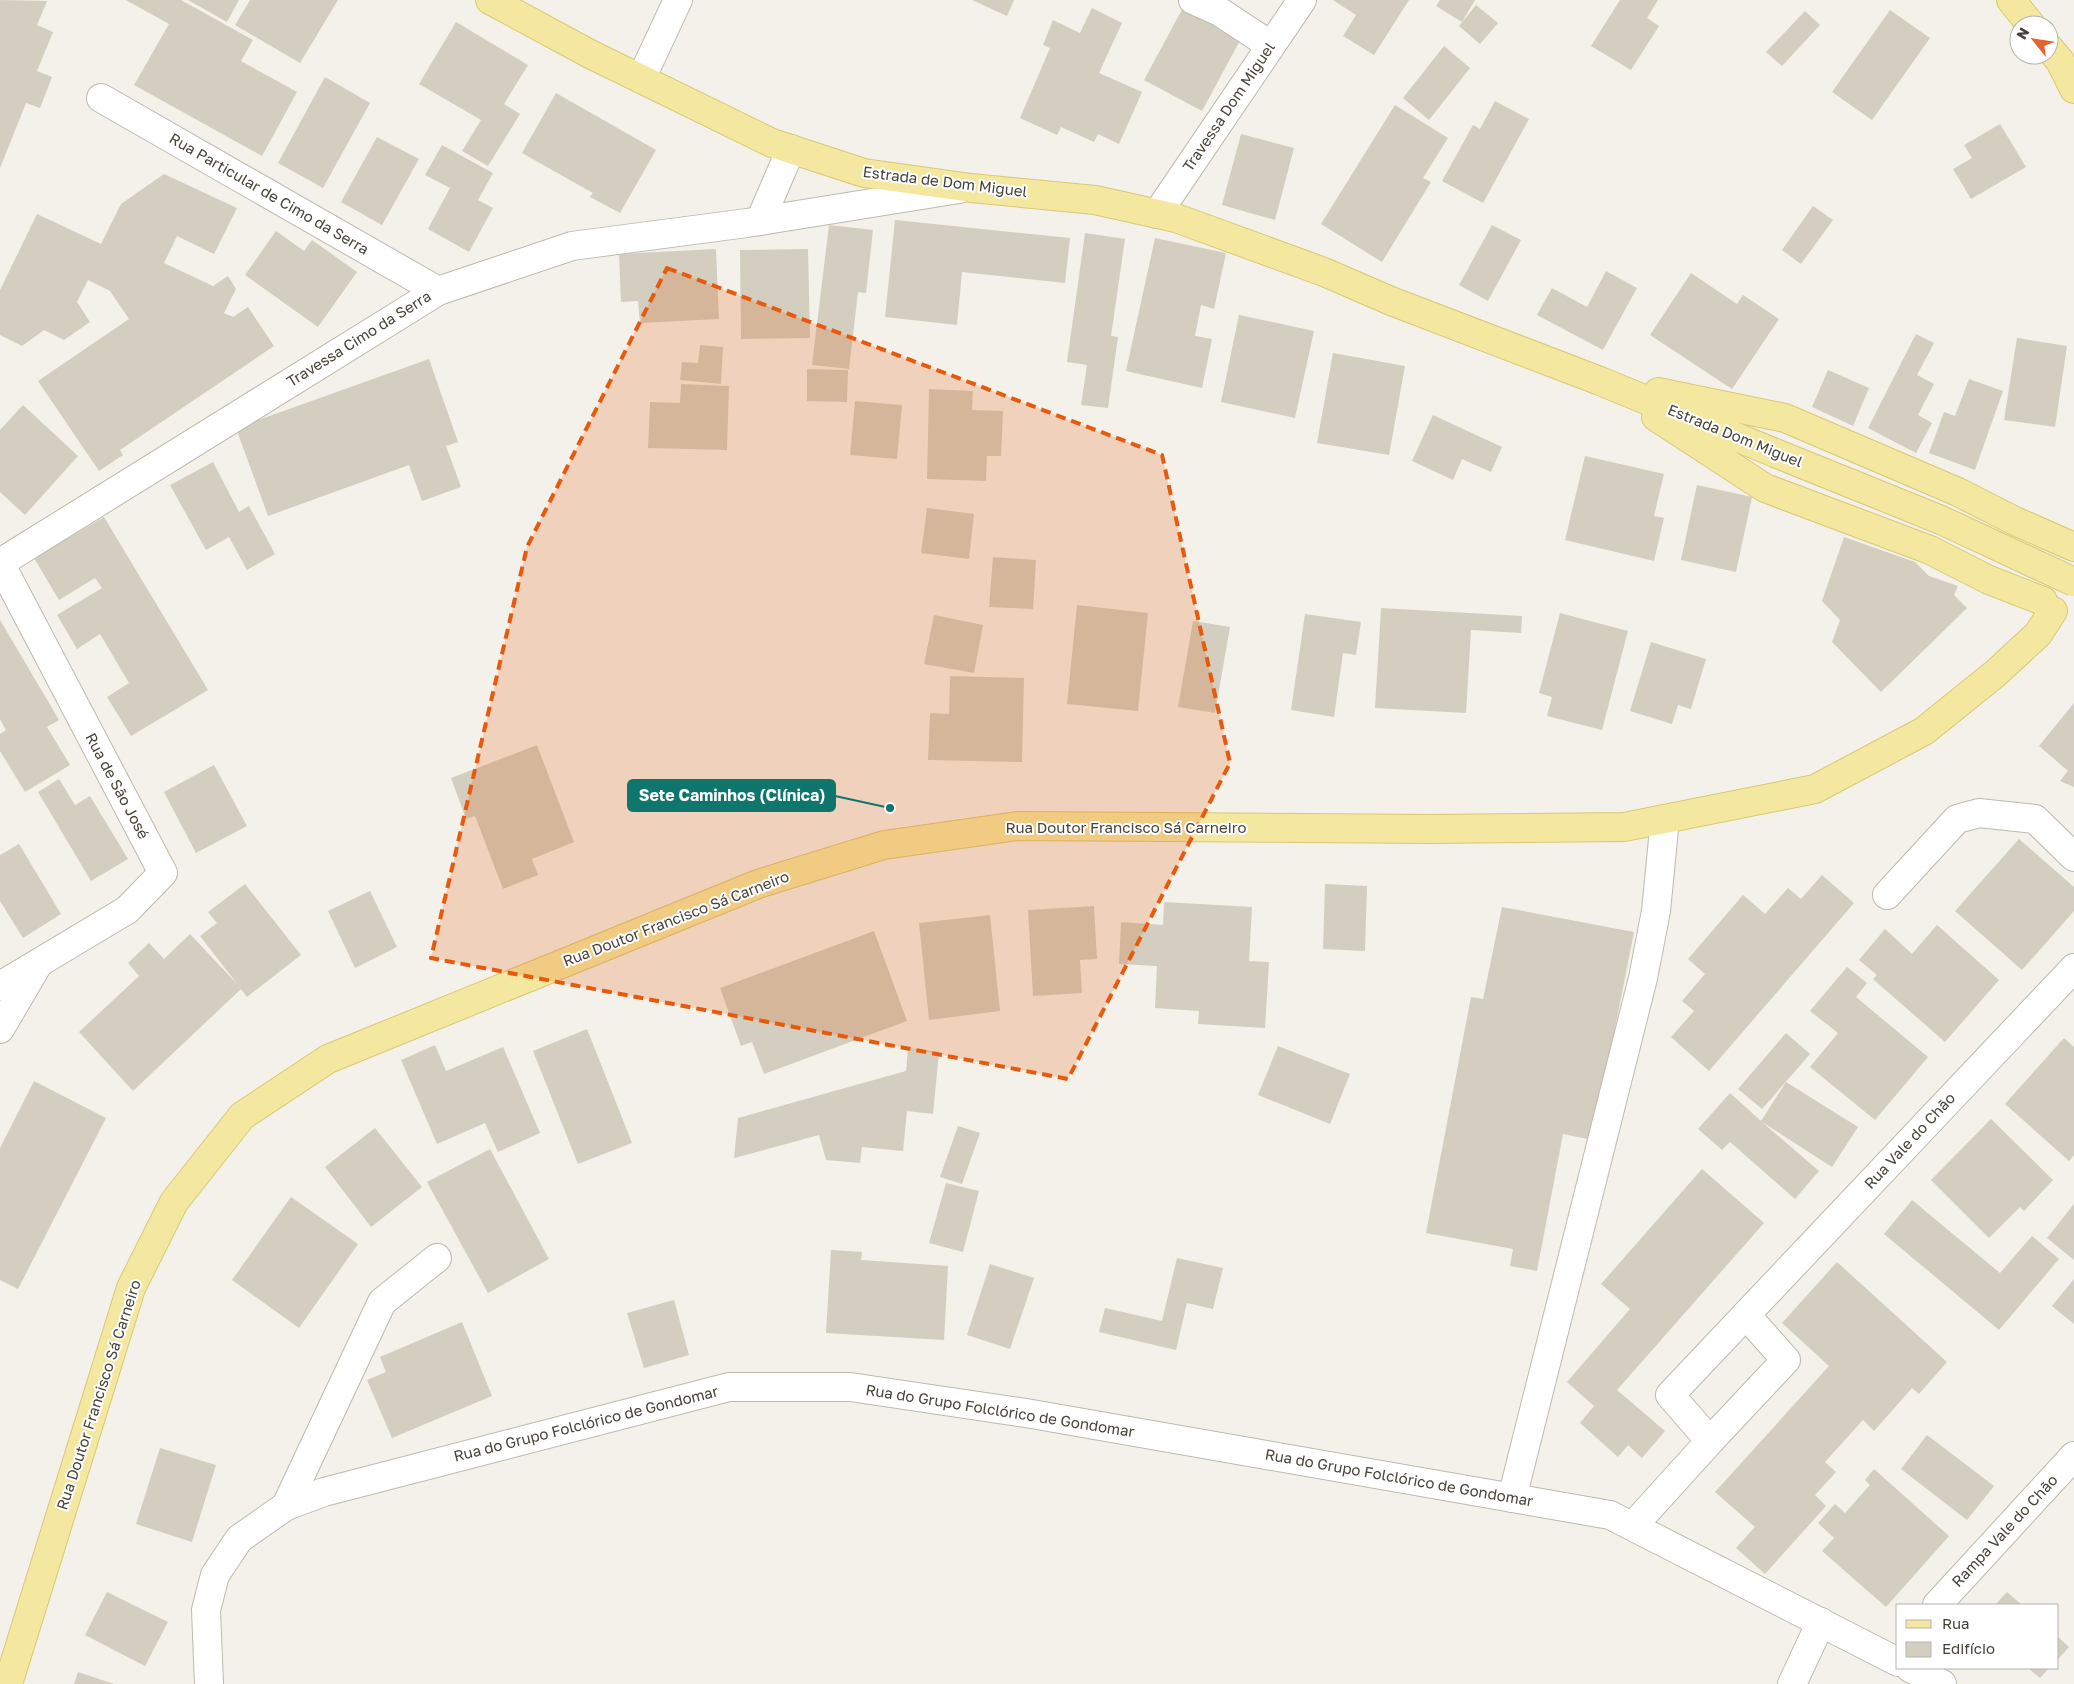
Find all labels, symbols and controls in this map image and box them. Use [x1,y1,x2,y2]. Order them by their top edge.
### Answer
north arrow [2009,15,2059,65]
text: N [2012,24,2032,42]
street label: Travessa Dom Miguel [1178,38,1278,174]
street label: Rua Particular de Cimo da Serra [167,129,372,258]
street label: Estrada de Dom Miguel [862,162,1029,200]
street label: Travessa Cimo da Serra [283,286,434,390]
street label: Estrada Dom Miguel [1665,400,1806,470]
street label: Rua de São José [82,729,154,842]
callout: Sete Caminhos (Clínica) [628,780,835,811]
text: Sete Caminhos (Clínica) [639,785,825,805]
street label: Rua Doutor Francisco Sá Carneiro [1006,818,1246,836]
street label: Rua Doutor Francisco Sá Carneiro [560,867,791,970]
street label: Rua Vale do Chão [1860,1089,1958,1192]
street label: Rua Doutor Francisco Sá Carneiro [52,1277,144,1512]
street label: Rua do Grupo Folclórico de Gondomar [864,1380,1136,1440]
street label: Rua do Grupo Folclórico de Gondomar [452,1381,720,1465]
street label: Rua do Grupo Folclórico de Gondomar [1264,1445,1535,1510]
street label: Rampa Vale do Chão [1948,1470,2061,1590]
legend [1896,1604,2059,1669]
text: Rua [1942,1614,1969,1632]
text: Edifício [1942,1639,1995,1657]

